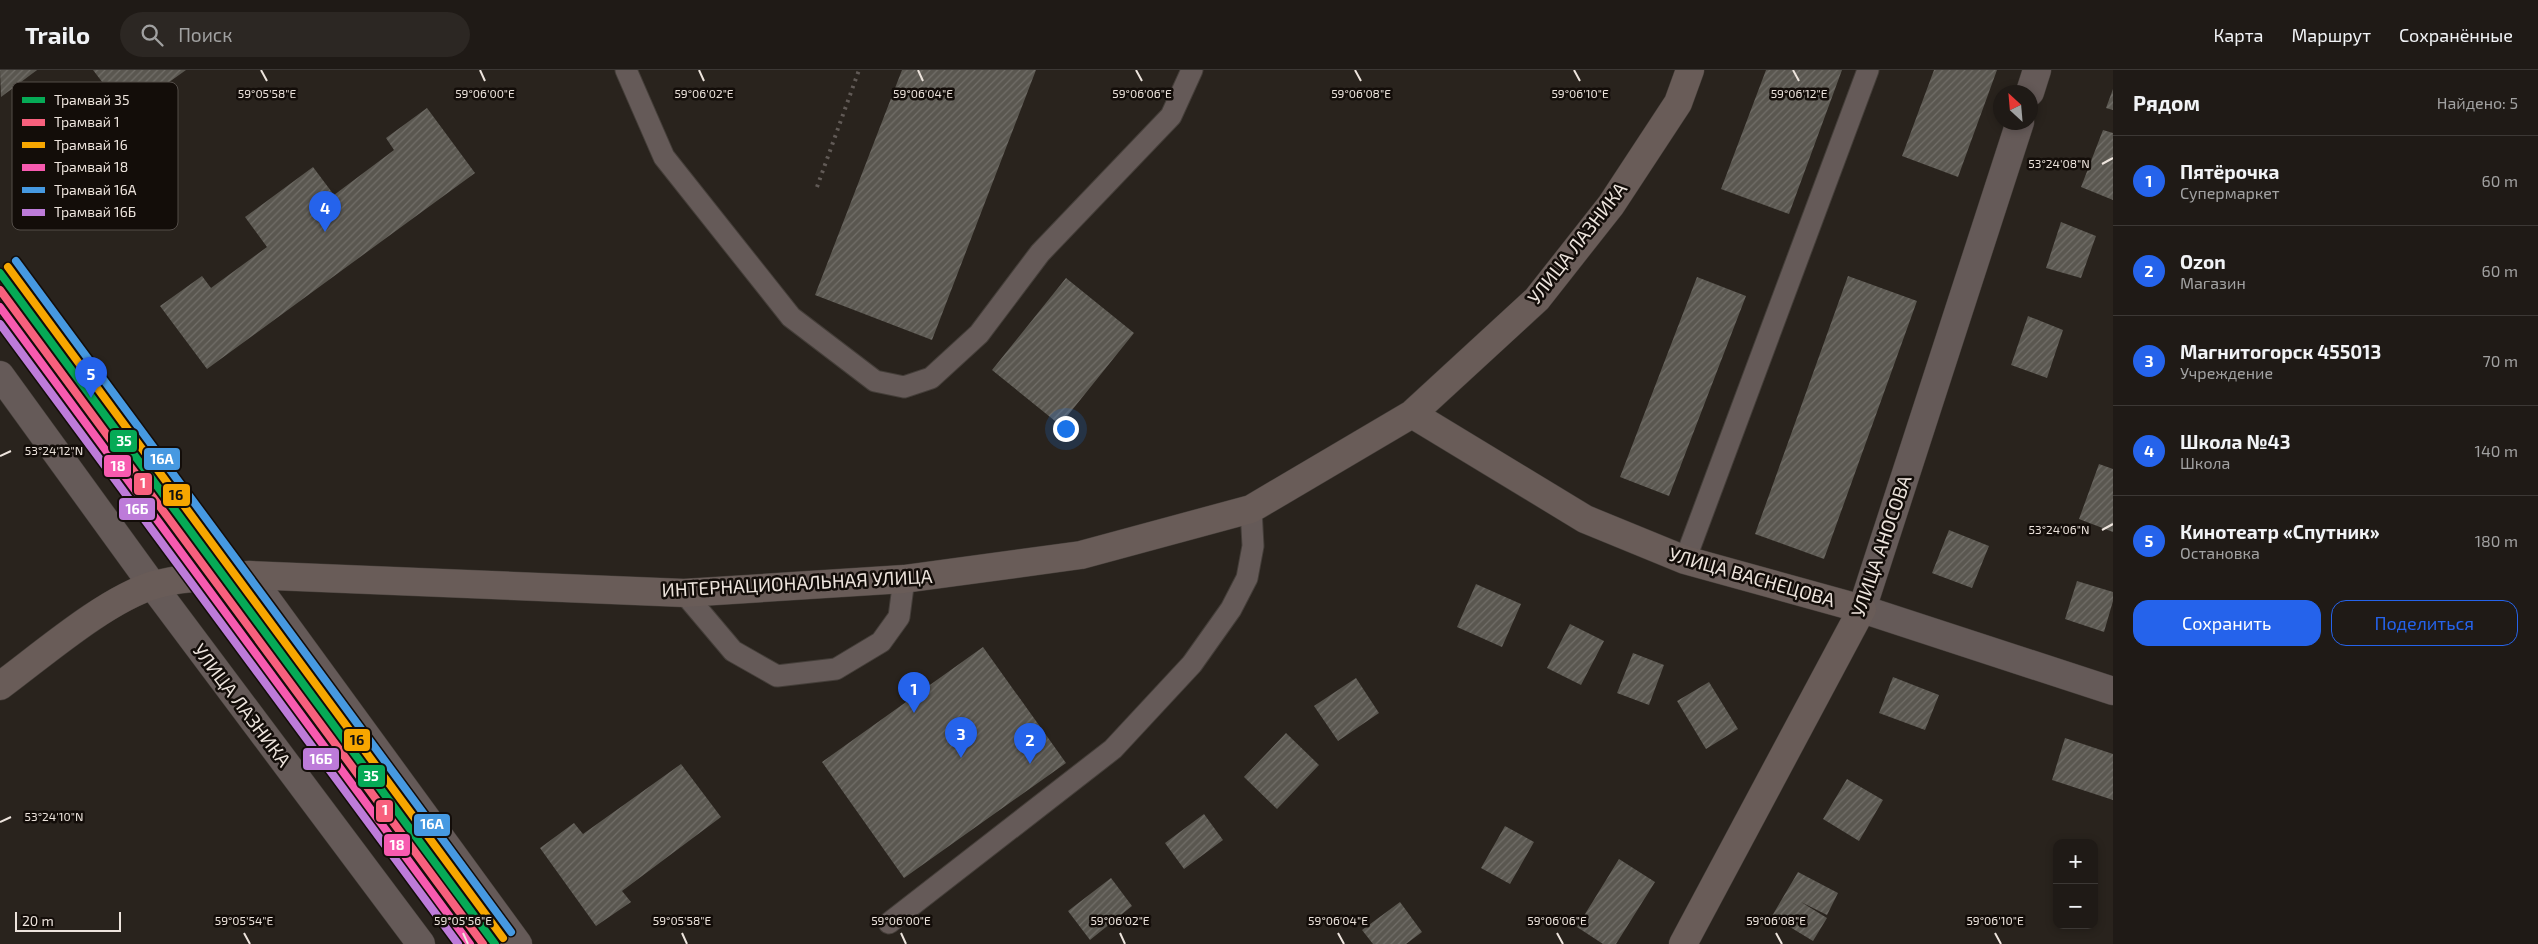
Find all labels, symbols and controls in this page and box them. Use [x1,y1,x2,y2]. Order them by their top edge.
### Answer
search box [120,12,470,57]
text: Trailo [25,20,90,49]
icon: search [138,21,166,49]
text: Поиск [178,23,232,46]
text: Карта [2213,24,2263,46]
text: Маршрут [2291,24,2371,46]
text: Сохранённые [2399,24,2513,46]
legend [12,82,178,230]
north arrow [1993,85,2038,130]
text: 59°05'58"E [238,86,297,100]
text: 59°06'00"E [455,86,515,100]
text: 59°06'02"E [674,86,734,100]
text: 59°06'04"E [893,86,953,100]
text: 59°06'06"E [1112,86,1172,100]
text: 59°06'08"E [1331,86,1391,100]
text: 59°06'10"E [1551,86,1609,100]
text: 59°06'12"E [1771,86,1828,100]
text: Рядом [2133,90,2200,115]
text: Трамвай 35 [54,91,129,108]
text: Найдено: 5 [2437,93,2518,112]
text: Трамвай 1 [54,113,120,130]
text: Трамвай 16 [54,136,128,153]
text: 53°24'08"N [2028,156,2090,170]
text: Трамвай 18 [54,158,128,175]
text: Пятёрочка [2180,160,2279,183]
text: 1 [2146,171,2152,190]
text: 60 m [2482,171,2518,190]
street label: УЛИЦА ЛАЗНИКА [1522,177,1631,308]
text: Трамвай 16А [54,181,137,198]
text: Супермаркет [2180,183,2279,202]
pin: 4 [309,191,341,232]
text: Трамвай 16Б [54,203,136,220]
text: Ozon [2180,250,2226,273]
text: 2 [2144,261,2154,280]
text: 60 m [2482,261,2518,280]
text: Магазин [2180,273,2246,292]
text: Магнитогорск 455013 [2180,340,2381,363]
text: 3 [2144,351,2154,370]
text: 70 m [2483,351,2518,370]
pin: 5 [75,357,107,398]
text: Учреждение [2180,363,2273,382]
your location [1053,416,1079,442]
line badge: 35 [109,429,138,453]
text: Школа №43 [2180,430,2290,453]
text: 35 [116,432,132,449]
text: 4 [2144,441,2154,460]
text: 140 m [2475,441,2518,460]
text: 53°24'12"N [25,443,83,457]
line badge: 16А [143,447,181,471]
text: 16А [150,450,175,467]
text: Школа [2180,453,2230,472]
line badge: 18 [103,454,132,478]
text: 18 [111,457,125,474]
line badge: 1 [133,472,153,496]
street label: УЛИЦА АНОСОВА [1845,472,1916,620]
text: 1 [140,474,146,491]
line badge: 16 [162,483,191,507]
text: 16 [169,486,183,503]
line badge: 16Б [118,497,156,521]
text: 16Б [125,500,149,517]
text: Кинотеатр «Спутник» [2180,520,2380,543]
text: 53°24'06"N [2029,522,2089,536]
text: 5 [2145,531,2153,550]
text: 180 m [2475,531,2518,550]
street label: УЛИЦА ВАСНЕЦОВА [1667,542,1838,611]
text: Остановка [2180,543,2260,562]
street label: ИНТЕРНАЦИОНАЛЬНАЯ УЛИЦА [661,564,933,601]
button: Сохранить [2133,600,2321,646]
button: Поделиться [2331,600,2518,646]
street label: УЛИЦА ЛАЗНИКА [189,639,296,771]
pin: 1 [898,672,930,713]
pin: 3 [945,717,977,758]
pin: 2 [1014,723,1046,764]
line badge: 16 [343,728,371,752]
text: 16 [350,731,364,748]
line badge: 16Б [302,747,340,771]
text: 16Б [309,750,333,767]
line badge: 35 [357,764,386,788]
text: 35 [363,767,379,784]
line badge: 1 [375,799,394,823]
text: 1 [382,801,388,818]
text: 53°24'10"N [25,809,83,823]
line badge: 16А [413,813,451,837]
text: 16А [420,815,445,832]
line badge: 18 [383,833,411,857]
text: 18 [390,836,404,853]
map controls [2053,839,2098,929]
button: + [2053,839,2098,884]
button: − [2053,884,2098,929]
scale bar [15,909,121,932]
text: 20 m [22,912,54,929]
text: 59°05'54"E [215,913,274,927]
text: 59°05'56"E [434,913,492,927]
text: 59°05'58"E [653,913,712,927]
text: 59°06'00"E [871,913,931,927]
text: 59°06'02"E [1090,913,1150,927]
text: 59°06'04"E [1308,913,1368,927]
text: 59°06'06"E [1527,913,1587,927]
text: 59°06'08"E [1746,913,1806,927]
text: 59°06'10"E [1966,913,2024,927]

